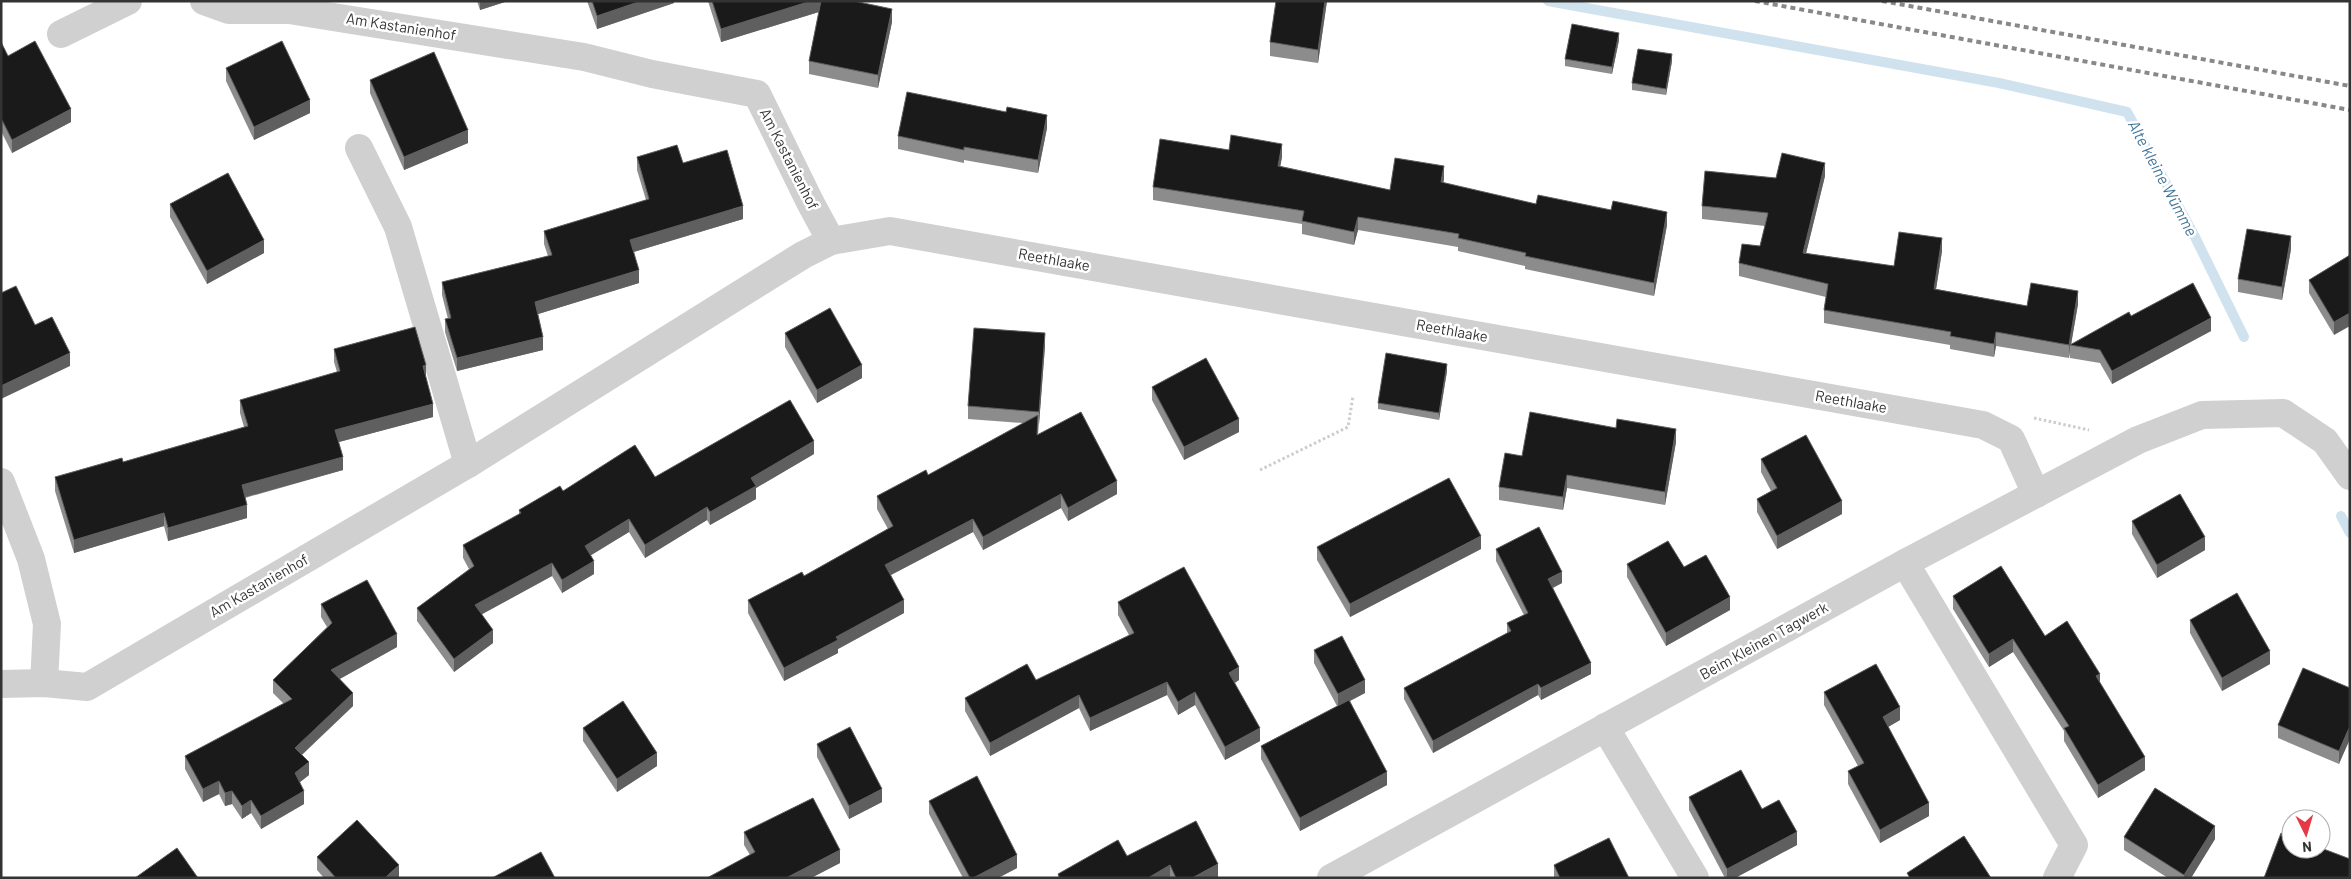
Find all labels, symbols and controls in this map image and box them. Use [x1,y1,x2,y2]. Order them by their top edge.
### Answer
street label: Am Kastanienhof [345,8,457,44]
street label: Am Kastanienhof [757,105,823,212]
water label: Alte kleine Wümme [2125,116,2202,239]
street label: Reethlaake [1017,244,1091,274]
street label: Reethlaake [1415,315,1489,345]
street label: Reethlaake [1814,386,1888,416]
street label: Am Kastanienhof [206,550,311,621]
street label: Beim Kleinen Tagwerk [1696,597,1831,683]
north arrow [2281,809,2331,859]
text: N [2302,839,2313,856]

